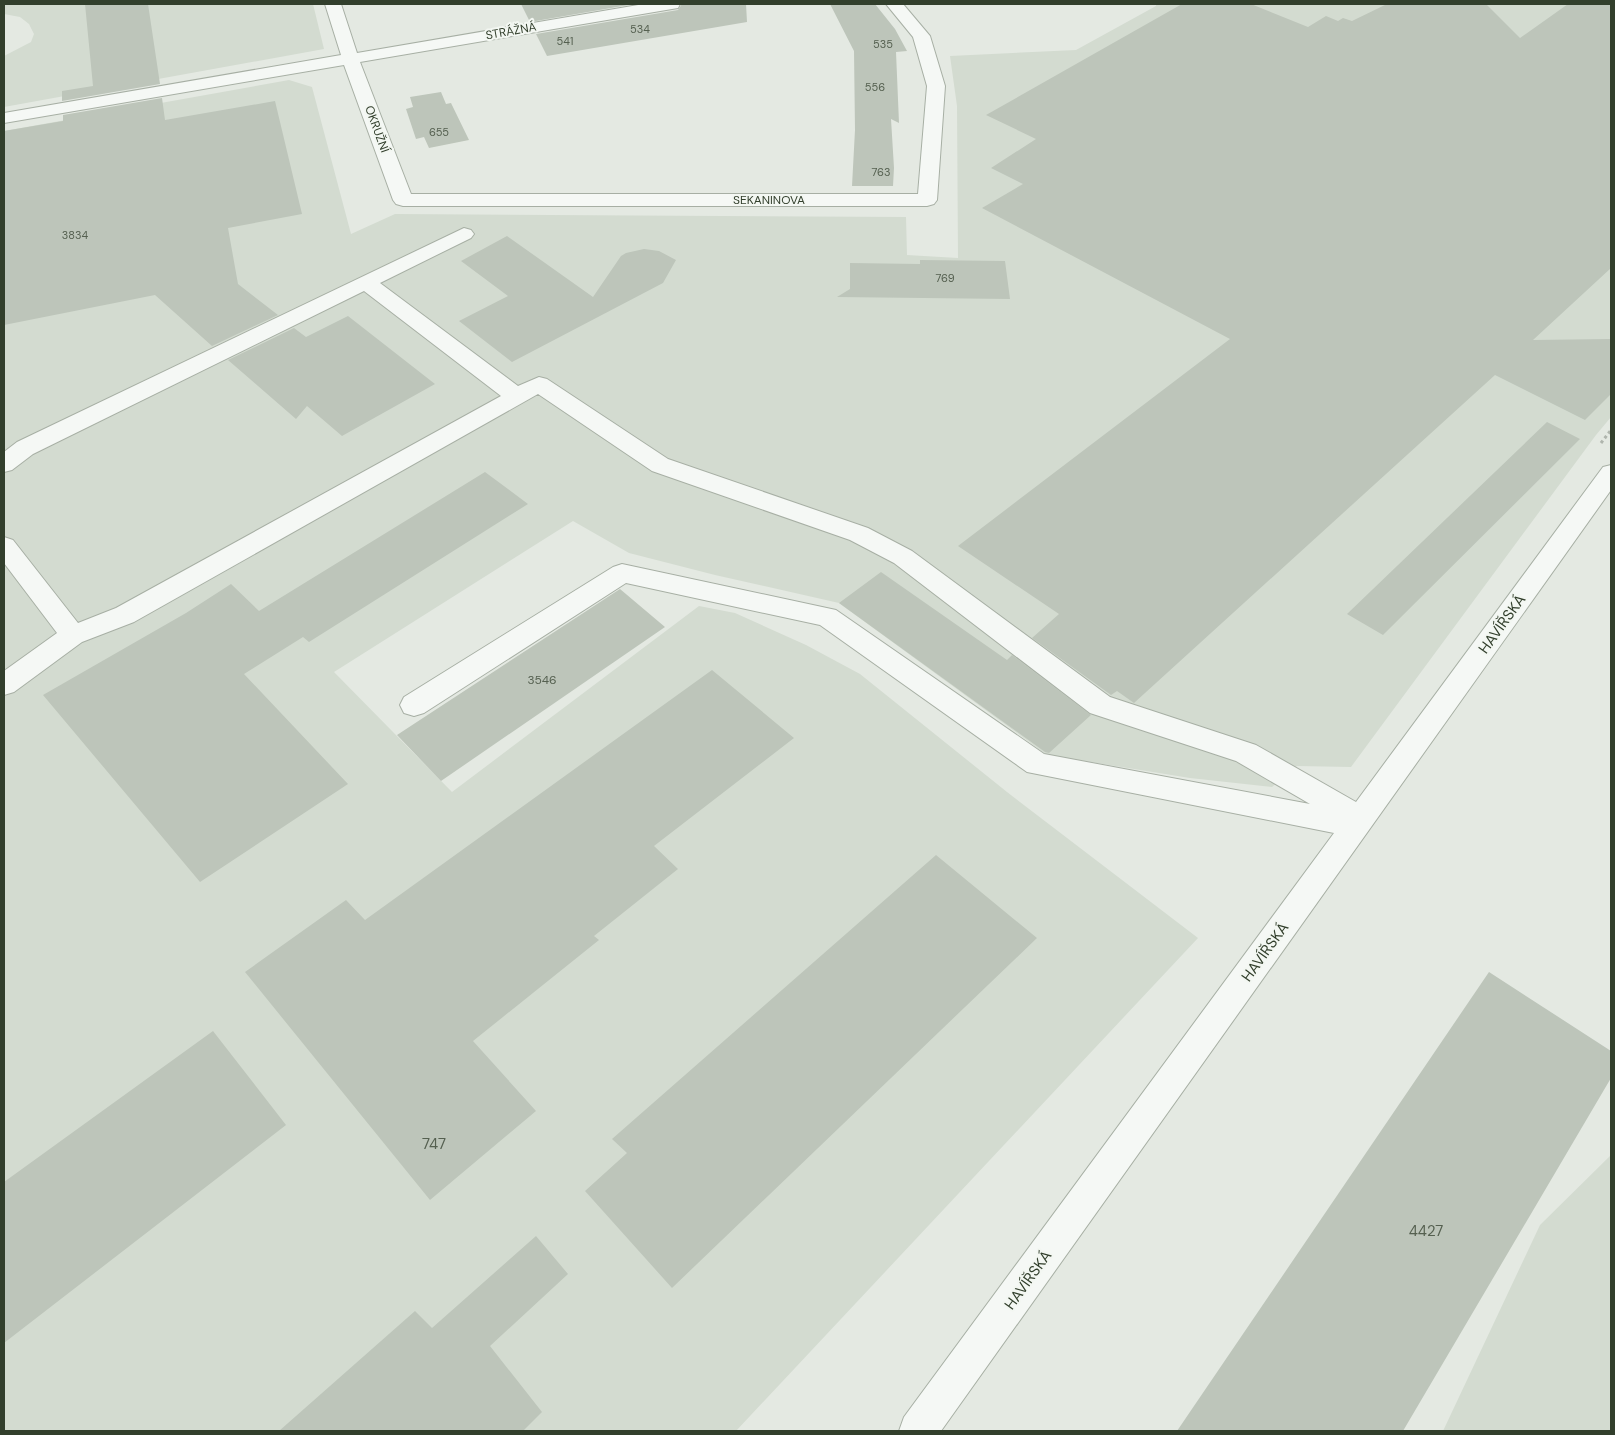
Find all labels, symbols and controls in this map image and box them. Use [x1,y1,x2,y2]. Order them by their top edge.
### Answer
street label: STRÁŽNÁ [484,19,538,43]
house number: 534 [630,22,650,36]
house number: 541 [557,34,573,48]
house number: 535 [873,37,893,51]
house number: 556 [865,80,885,94]
street label: OKRUŽNÍ [361,103,393,155]
house number: 655 [429,125,449,139]
house number: 763 [872,165,891,179]
street label: SEKANINOVA [733,192,805,208]
house number: 3834 [62,228,89,242]
house number: 769 [935,271,955,285]
street label: HAVÍŘSKÁ [1474,590,1530,658]
house number: 3546 [527,672,557,688]
street label: HAVÍŘSKÁ [1237,918,1293,986]
house number: 747 [422,1134,446,1154]
house number: 4427 [1409,1221,1443,1241]
street label: HAVÍŘSKÁ [1000,1246,1056,1314]

